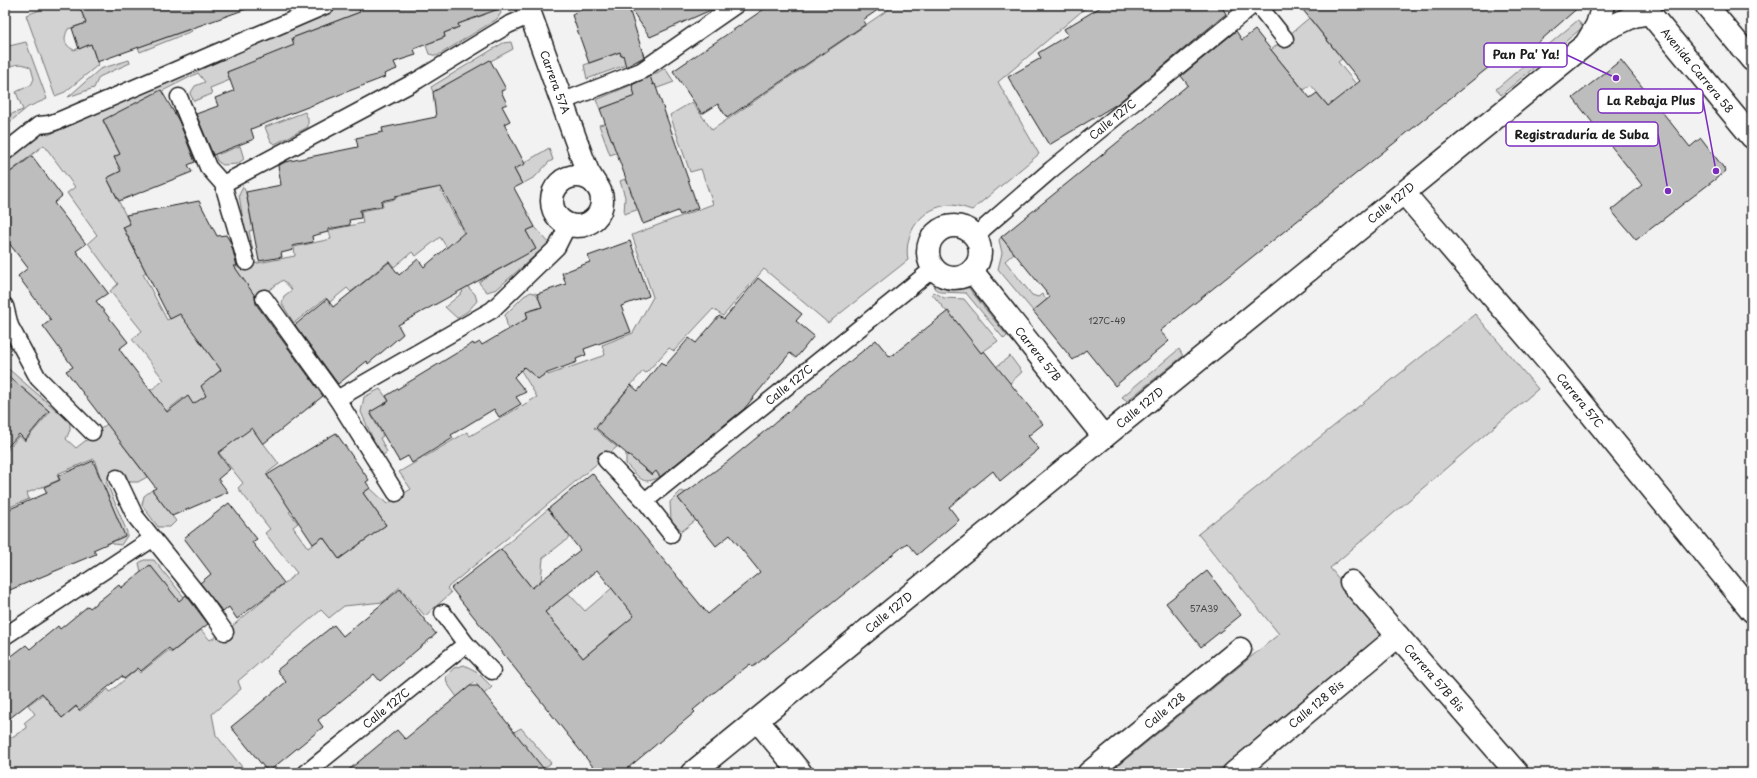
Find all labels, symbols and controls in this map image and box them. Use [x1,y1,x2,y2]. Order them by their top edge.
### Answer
street label: Avenida Carrera 58 [1657,24,1738,117]
callout: Pan Pa' Ya! [1484,43,1567,67]
text: Pan Pa' Ya! [1492,45,1560,63]
street label: Carrera 57A [536,48,575,116]
callout: La Rebaja Plus [1598,89,1703,113]
text: La Rebaja Plus [1607,91,1696,109]
street label: Calle 127C [1085,95,1140,144]
callout: Registraduría de Suba [1506,122,1658,146]
text: Registraduría de Suba [1515,125,1649,143]
street label: Calle 127D [1363,178,1418,227]
house number: 127C-49 [1088,313,1126,327]
street label: Carrera 57B [1011,323,1066,385]
street label: Calle 127C [761,360,816,409]
street label: Carrera 57C [1553,369,1608,431]
street label: Calle 127D [1112,383,1167,432]
street label: Calle 127D [861,587,916,637]
house number: 57A39 [1190,601,1218,615]
street label: Carrera 57B Bis [1400,640,1469,715]
street label: Calle 128 Bis [1285,676,1347,732]
street label: Calle 127C [359,684,413,732]
street label: Calle 128 [1140,688,1189,733]

